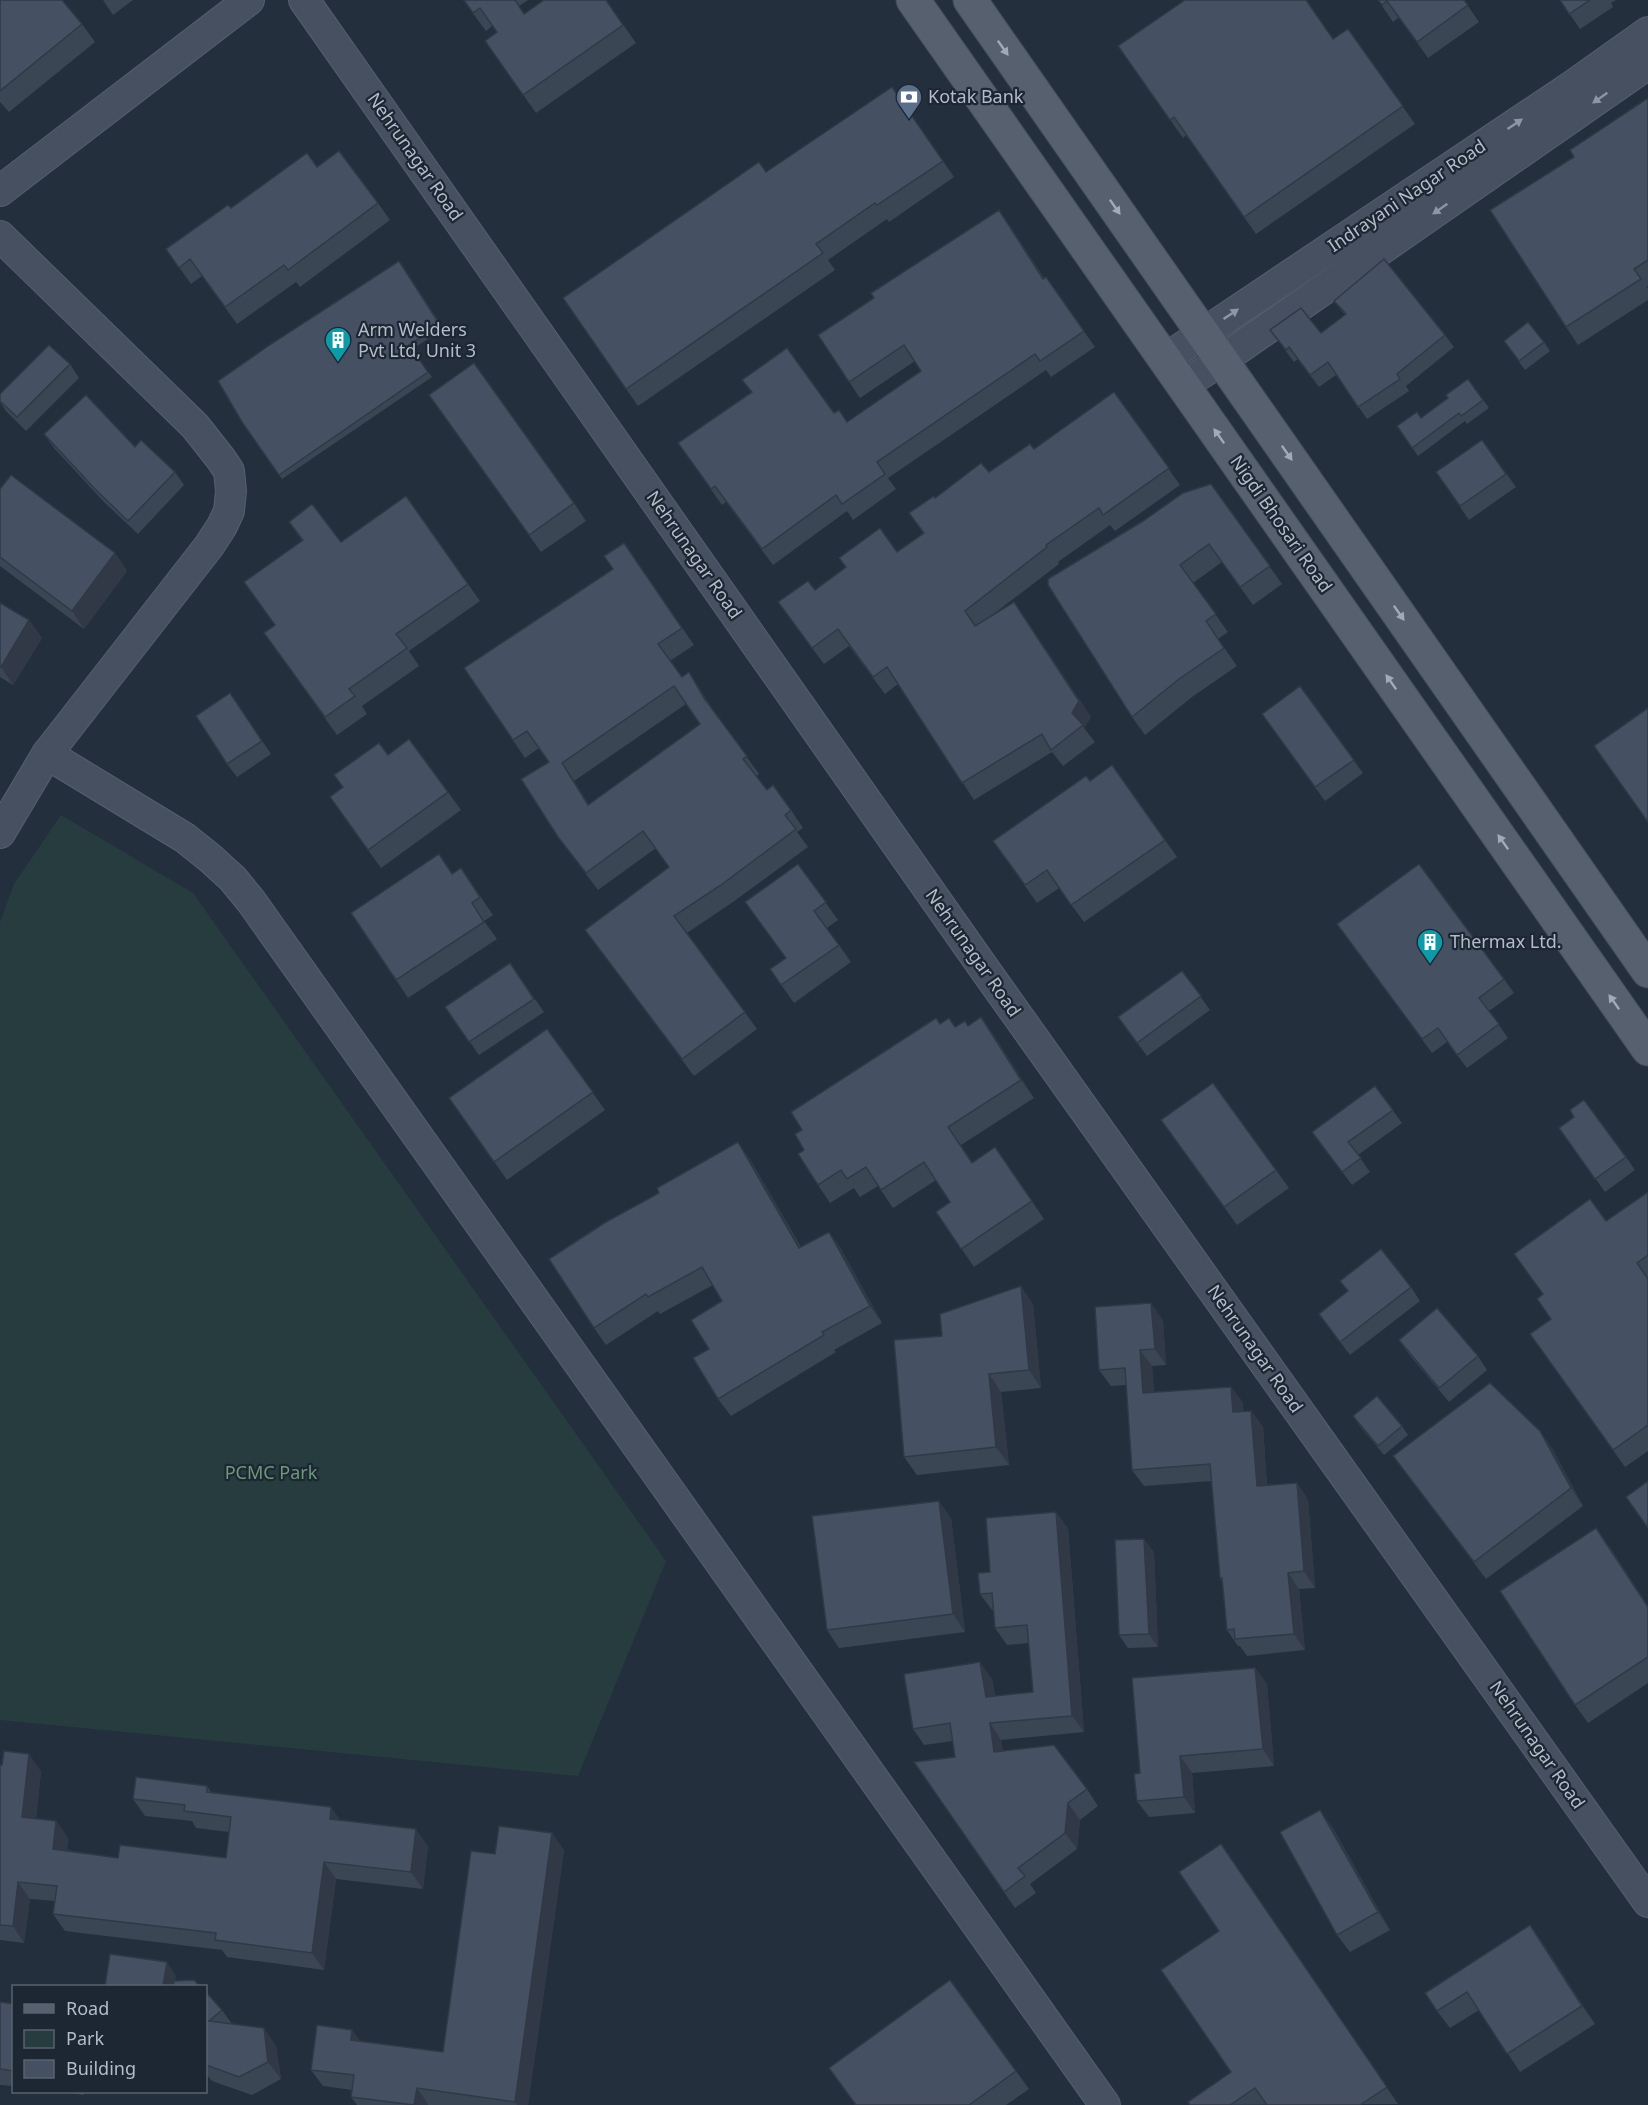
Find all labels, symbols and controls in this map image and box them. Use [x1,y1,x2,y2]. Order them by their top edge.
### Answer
one-way arrow [997,39,1009,55]
bank icon: Kotak Bank [894,82,924,120]
place label: Kotak Bank [928,84,1024,108]
street label: Nehrunagar Road [363,88,469,225]
one-way arrow [1592,92,1608,103]
one-way arrow [1507,118,1523,130]
street label: Indrayani Nagar Road [1323,133,1490,257]
one-way arrow [1109,199,1121,215]
one-way arrow [1432,203,1448,215]
one-way arrow [1223,309,1239,320]
place label: Arm Welders Pvt Ltd, Unit 3 [358,317,476,362]
building icon: Arm Welders Pvt Ltd, Unit 3 [323,325,353,363]
one-way arrow [1213,428,1225,444]
one-way arrow [1281,445,1293,461]
street label: Nigdi Bhosari Road [1225,450,1338,597]
street label: Nehrunagar Road [642,486,748,623]
one-way arrow [1393,605,1405,621]
one-way arrow [1385,674,1397,690]
one-way arrow [1497,834,1509,850]
street label: Nehrunagar Road [921,884,1027,1021]
building icon: Thermax Ltd. [1415,927,1445,965]
place label: Thermax Ltd. [1450,929,1562,953]
one-way arrow [1608,994,1620,1010]
street label: Nehrunagar Road [1203,1280,1309,1417]
park label: PCMC Park [225,1460,318,1484]
street label: Nehrunagar Road [1485,1676,1591,1813]
legend [12,1985,207,2093]
text: Road [66,1996,109,2020]
text: Park [66,2026,104,2050]
text: Building [66,2056,136,2080]

